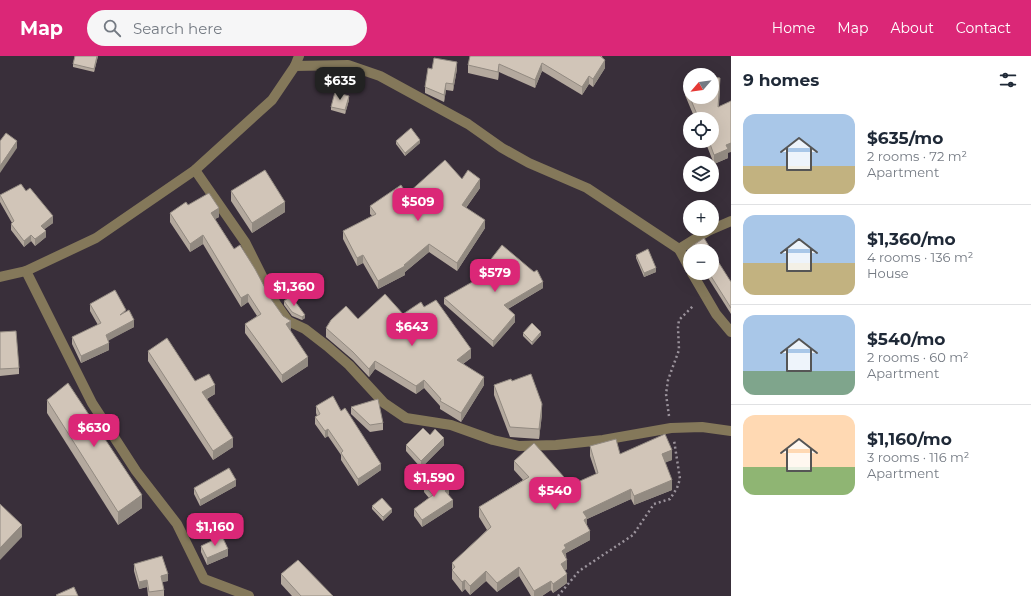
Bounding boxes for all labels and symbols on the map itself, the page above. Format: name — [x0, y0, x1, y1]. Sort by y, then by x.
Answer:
pin: $635 — [316, 67, 364, 101]
north arrow — [683, 68, 719, 104]
pin: $509 — [394, 188, 442, 222]
pin: $579 — [471, 259, 519, 293]
pin: $1,360 — [261, 273, 327, 307]
pin: $643 — [388, 313, 436, 347]
pin: $630 — [70, 414, 118, 448]
pin: $1,590 — [401, 464, 467, 498]
pin: $540 — [531, 477, 579, 511]
pin: $1,160 — [182, 513, 248, 547]

